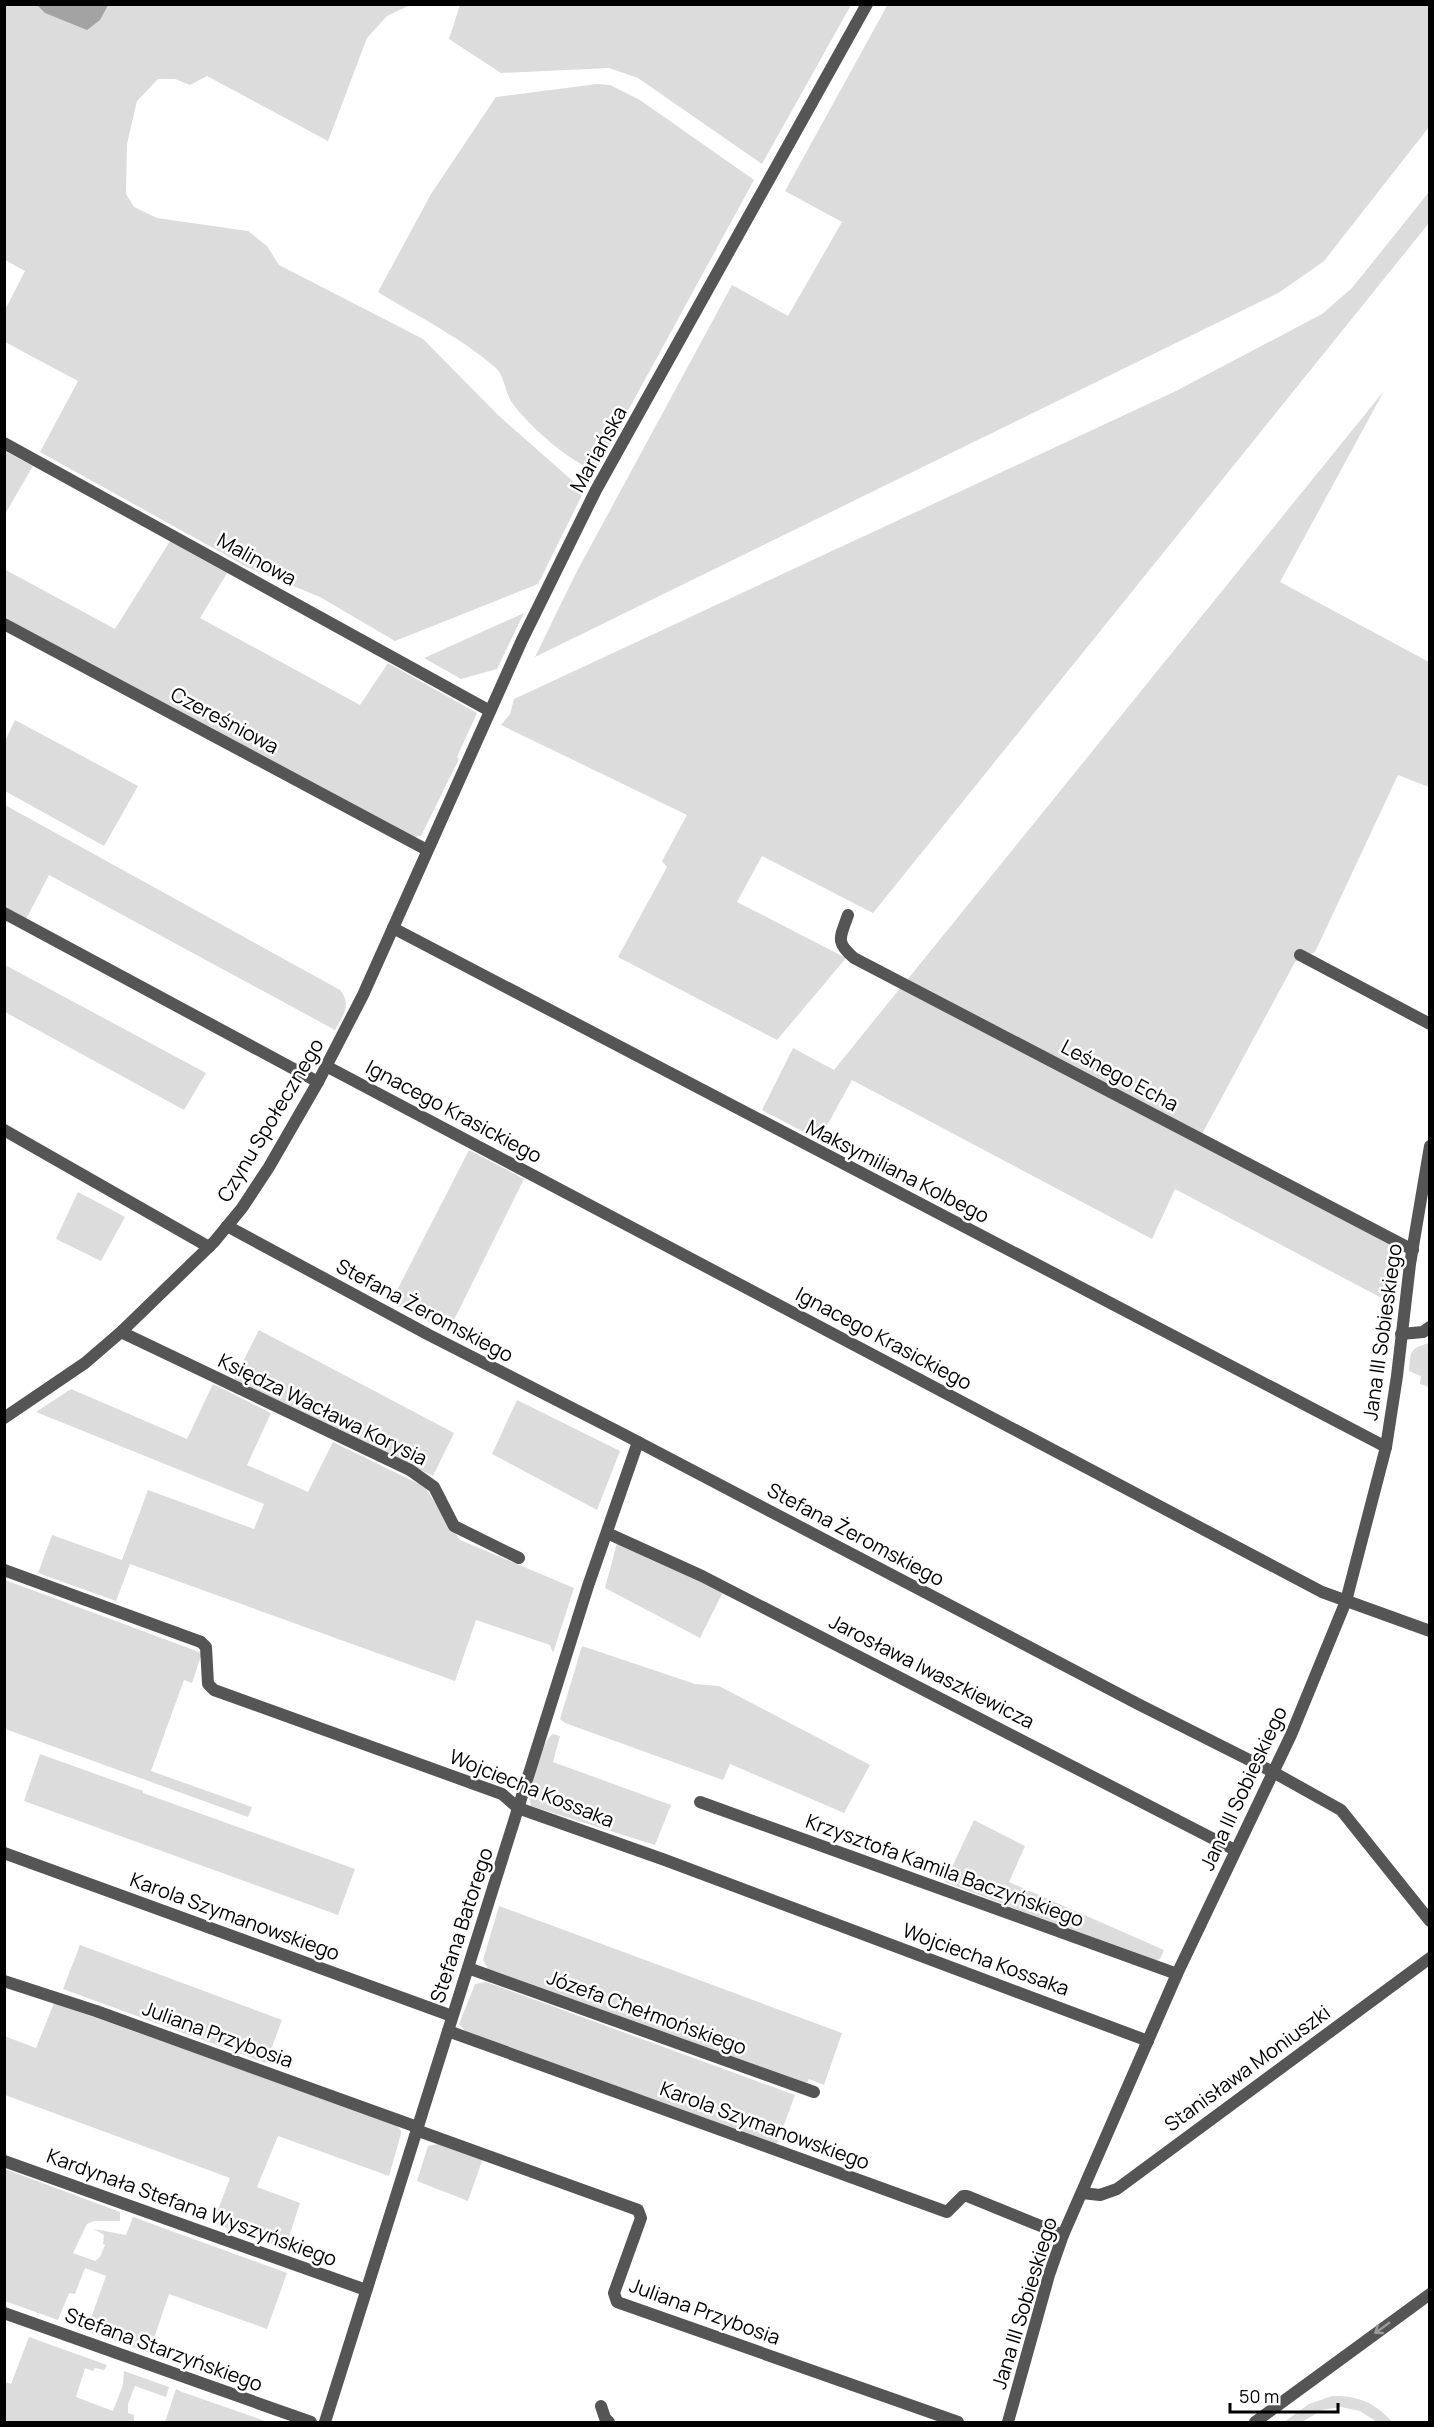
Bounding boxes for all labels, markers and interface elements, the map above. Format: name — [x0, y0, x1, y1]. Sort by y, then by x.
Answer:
street label: Mariańska — [563, 401, 633, 497]
street label: Malinowa — [213, 526, 301, 592]
street label: Czereśniowa — [166, 680, 284, 760]
street label: Czynu Społecznego — [210, 1033, 330, 1207]
street label: Leśnego Echa — [1057, 1033, 1183, 1117]
street label: Ignacego Krasickiego — [361, 1053, 547, 1169]
street label: Maksymiliana Kolbego — [802, 1113, 994, 1229]
street label: Jana III Sobieskiego — [1356, 1242, 1408, 1422]
street label: Stefana Żeromskiego — [332, 1252, 518, 1368]
street label: Ignacego Krasickiego — [791, 1280, 977, 1396]
street label: Księdza Wacława Korysia — [214, 1347, 432, 1471]
street label: Stefana Żeromskiego — [763, 1476, 949, 1592]
street label: Jarosława Iwaszkiewicza — [825, 1607, 1039, 1735]
street label: Jana III Sobieskiego — [1193, 1701, 1293, 1874]
street label: Wojciecha Kossaka — [446, 1743, 618, 1833]
street label: Krzysztofa Kamila Baczyńskiego — [802, 1807, 1088, 1933]
street label: Stefana Batorego — [423, 1844, 499, 2006]
street label: Karola Szymanowskiego — [126, 1865, 344, 1967]
street label: Wojciecha Kossaka — [899, 1916, 1073, 2002]
street label: Józefa Chełmońskiego — [543, 1963, 751, 2061]
street label: Juliana Przybosia — [139, 1994, 297, 2074]
street label: Stanisława Moniuszki — [1159, 1999, 1335, 2137]
street label: Karola Szymanowskiego — [656, 2074, 874, 2176]
street label: Kardynała Stefana Wyszyńskiego — [43, 2142, 341, 2272]
street label: Jana III Sobieskiego — [985, 2214, 1063, 2392]
street label: Juliana Przybosia — [626, 2271, 784, 2351]
street label: Stefana Starzyńskiego — [62, 2301, 267, 2397]
one-way arrow — [1375, 2322, 1391, 2334]
scale bar — [1230, 2376, 1338, 2414]
text: 50 m — [1239, 2384, 1279, 2408]

